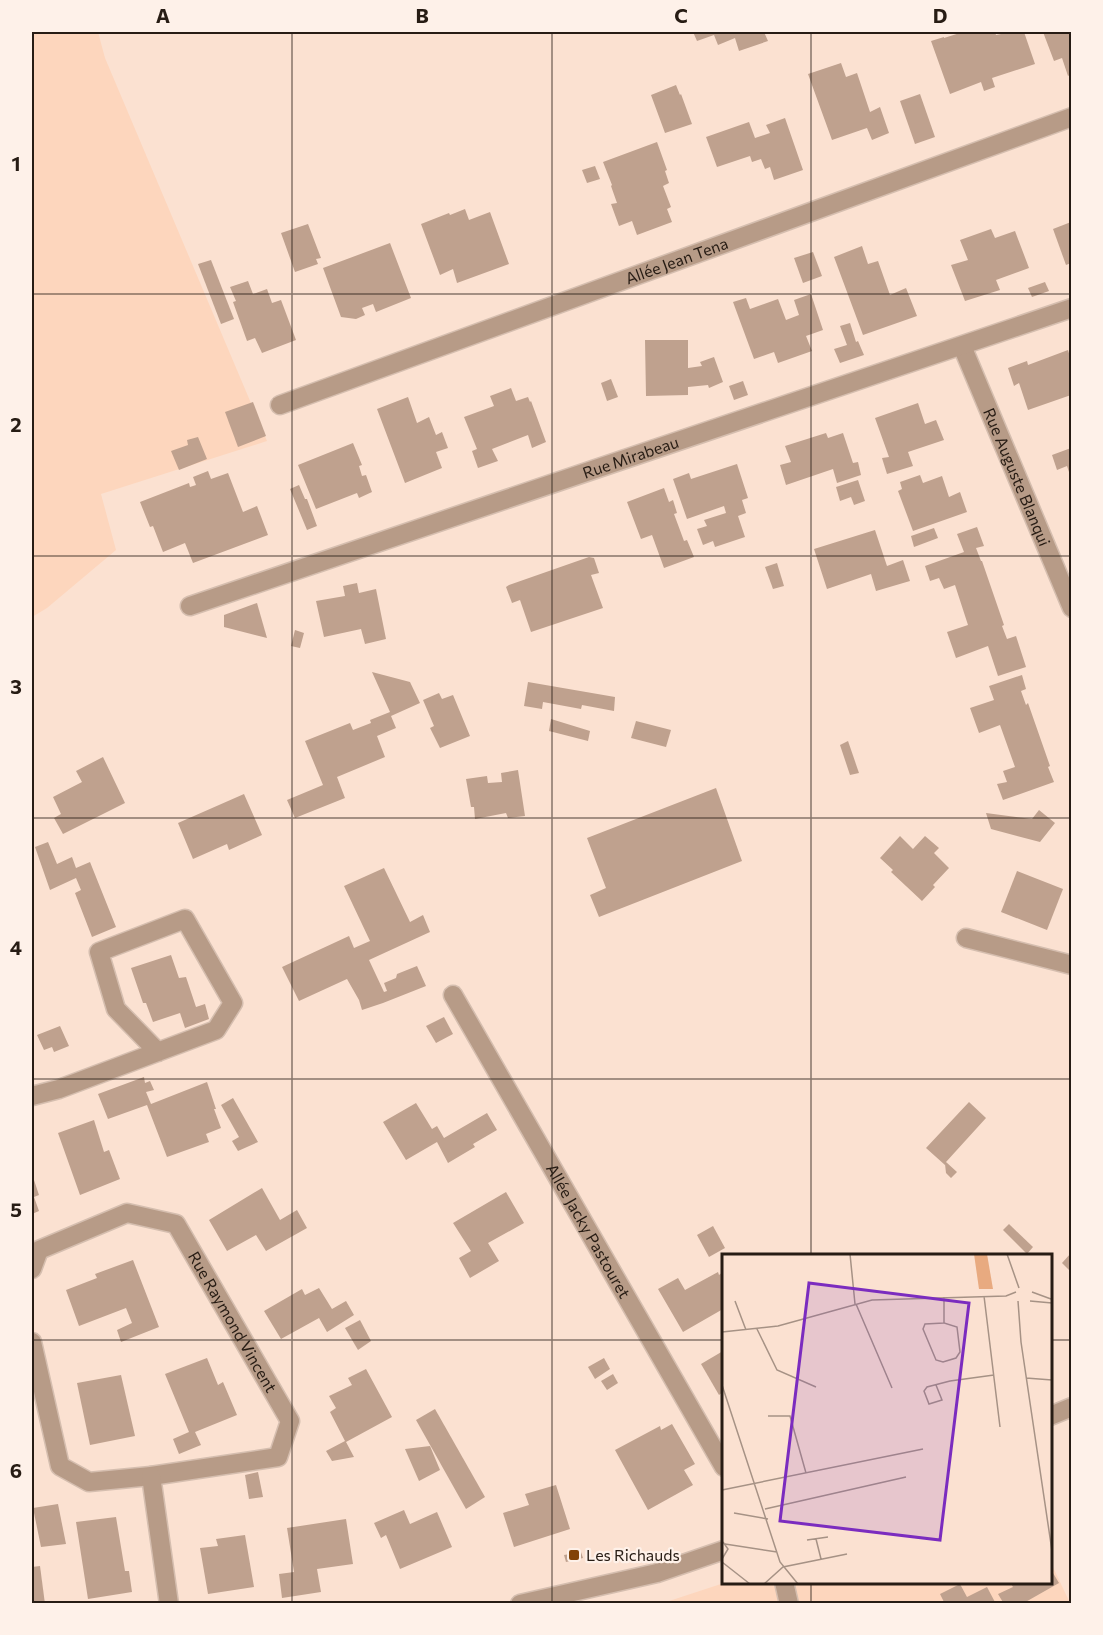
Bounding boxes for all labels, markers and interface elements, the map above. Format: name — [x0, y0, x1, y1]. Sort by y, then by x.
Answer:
text: A — [156, 3, 170, 27]
text: B — [415, 3, 429, 27]
text: C — [674, 3, 688, 27]
text: D — [933, 3, 947, 27]
text: 1 — [11, 151, 21, 175]
street label: Allée Jean Tena — [622, 233, 730, 288]
street label: Rue Auguste Blanqui — [980, 405, 1055, 549]
text: 2 — [10, 412, 22, 436]
street label: Rue Mirabeau — [580, 432, 681, 482]
text: 3 — [10, 674, 22, 698]
text: 4 — [10, 935, 22, 959]
street label: Allée Jacky Pastouret — [543, 1160, 635, 1302]
text: 5 — [10, 1197, 22, 1221]
street label: Rue Raymond Vincent — [185, 1248, 281, 1396]
inset map — [722, 1254, 1052, 1584]
text: 6 — [10, 1458, 22, 1482]
place label: Les Richauds — [586, 1545, 680, 1564]
marker: Les Richauds — [567, 1548, 581, 1562]

